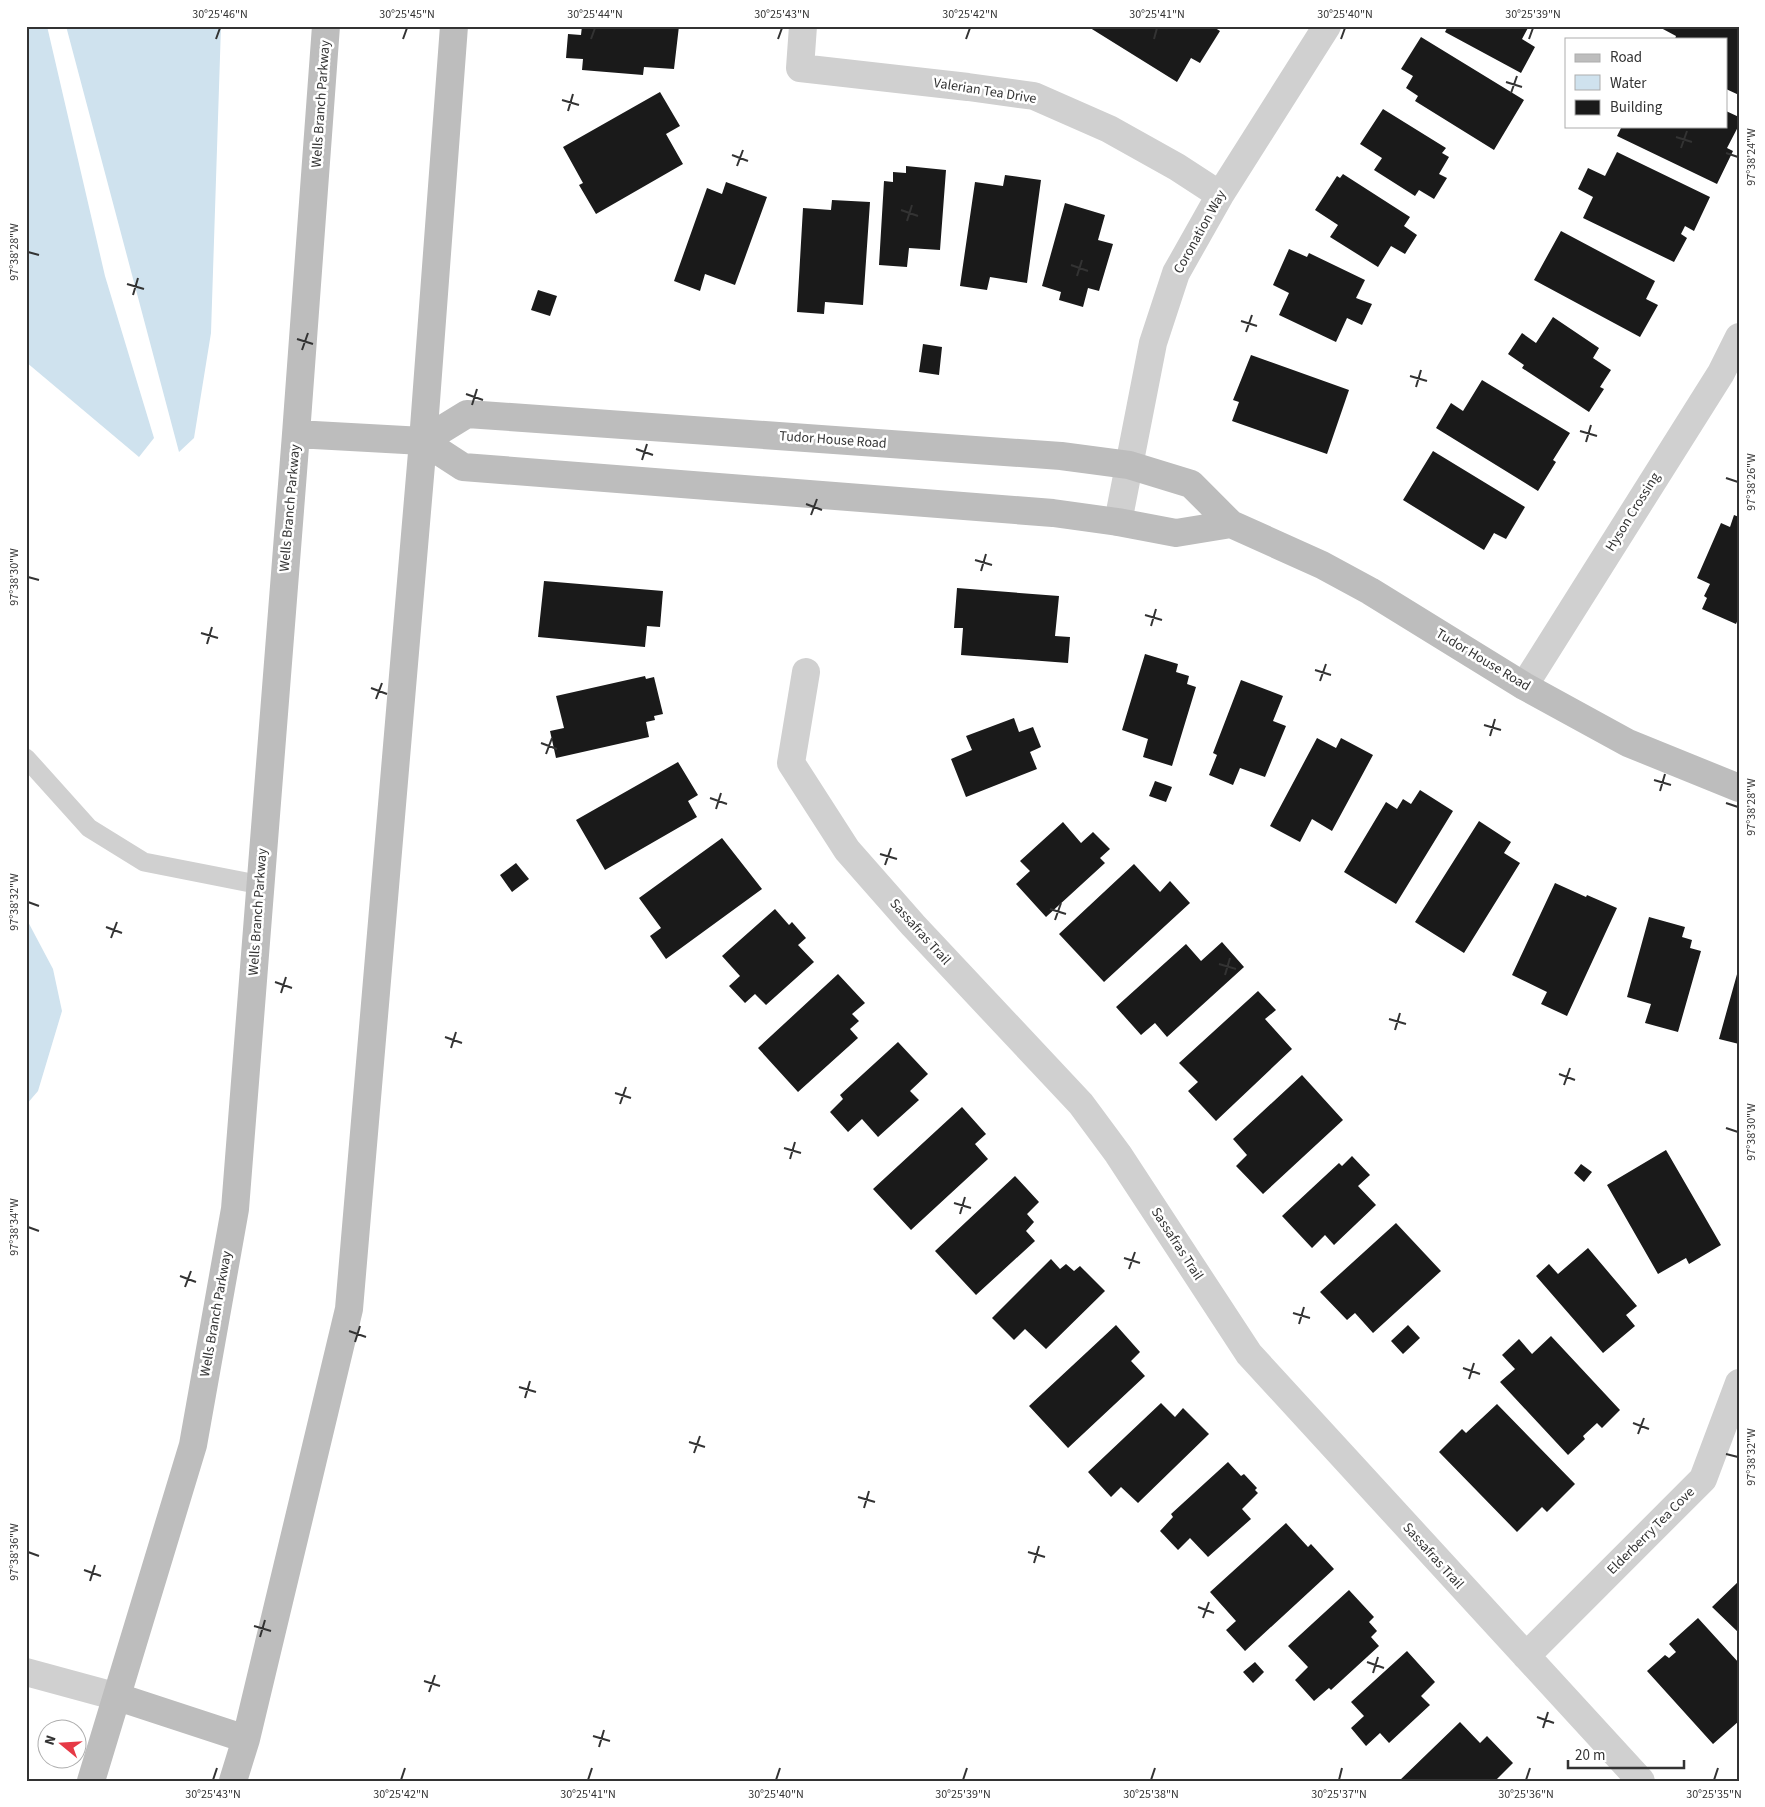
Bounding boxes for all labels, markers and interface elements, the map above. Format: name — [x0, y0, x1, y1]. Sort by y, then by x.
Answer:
text: 30°25'46"N — [192, 6, 248, 23]
text: 30°25'45"N — [379, 6, 435, 23]
text: 30°25'44"N — [567, 6, 623, 23]
text: 30°25'43"N — [754, 6, 810, 23]
text: 30°25'42"N — [942, 6, 998, 23]
text: 30°25'41"N — [1129, 6, 1185, 23]
text: 30°25'40"N — [1317, 6, 1373, 23]
text: 30°25'39"N — [1505, 6, 1561, 23]
legend — [1565, 38, 1728, 128]
street label: Wells Branch Parkway — [307, 39, 335, 168]
text: Road — [1610, 47, 1642, 68]
street label: Valerian Tea Drive — [932, 73, 1038, 109]
text: Water — [1610, 73, 1647, 94]
text: Building — [1610, 97, 1663, 118]
text: 97°38'24"W — [1743, 128, 1760, 186]
street label: Coronation Way — [1169, 186, 1232, 278]
text: 97°38'28"W — [6, 223, 23, 281]
street label: Tudor House Road — [779, 426, 887, 454]
street label: Wells Branch Parkway — [274, 443, 306, 572]
text: 97°38'26"W — [1743, 453, 1760, 511]
street label: Hyson Crossing — [1601, 469, 1665, 555]
text: 97°38'30"W — [6, 548, 23, 606]
street label: Tudor House Road — [1432, 624, 1534, 696]
text: 97°38'28"W — [1743, 778, 1760, 836]
street label: Wells Branch Parkway — [244, 847, 272, 976]
text: 97°38'32"W — [6, 873, 23, 931]
street label: Sassafras Trail — [885, 894, 956, 970]
text: 97°38'30"W — [1743, 1103, 1760, 1161]
text: 97°38'34"W — [6, 1198, 23, 1256]
street label: Sassafras Trail — [1146, 1204, 1208, 1285]
street label: Wells Branch Parkway — [195, 1249, 237, 1379]
text: 97°38'32"W — [1743, 1428, 1760, 1486]
street label: Elderberry Tea Cove — [1603, 1483, 1699, 1579]
street label: Sassafras Trail — [1398, 1518, 1469, 1594]
text: 97°38'36"W — [6, 1523, 23, 1581]
north arrow — [38, 1720, 88, 1770]
text: N — [40, 1733, 62, 1748]
scale bar — [1568, 1737, 1684, 1769]
text: 20 m — [1575, 1745, 1605, 1766]
text: 30°25'43"N — [185, 1786, 241, 1803]
text: 30°25'42"N — [373, 1786, 429, 1803]
text: 30°25'41"N — [560, 1786, 616, 1803]
text: 30°25'40"N — [748, 1786, 804, 1803]
text: 30°25'39"N — [935, 1786, 991, 1803]
text: 30°25'38"N — [1123, 1786, 1179, 1803]
text: 30°25'37"N — [1311, 1786, 1367, 1803]
text: 30°25'36"N — [1498, 1786, 1554, 1803]
text: 30°25'35"N — [1686, 1786, 1742, 1803]

